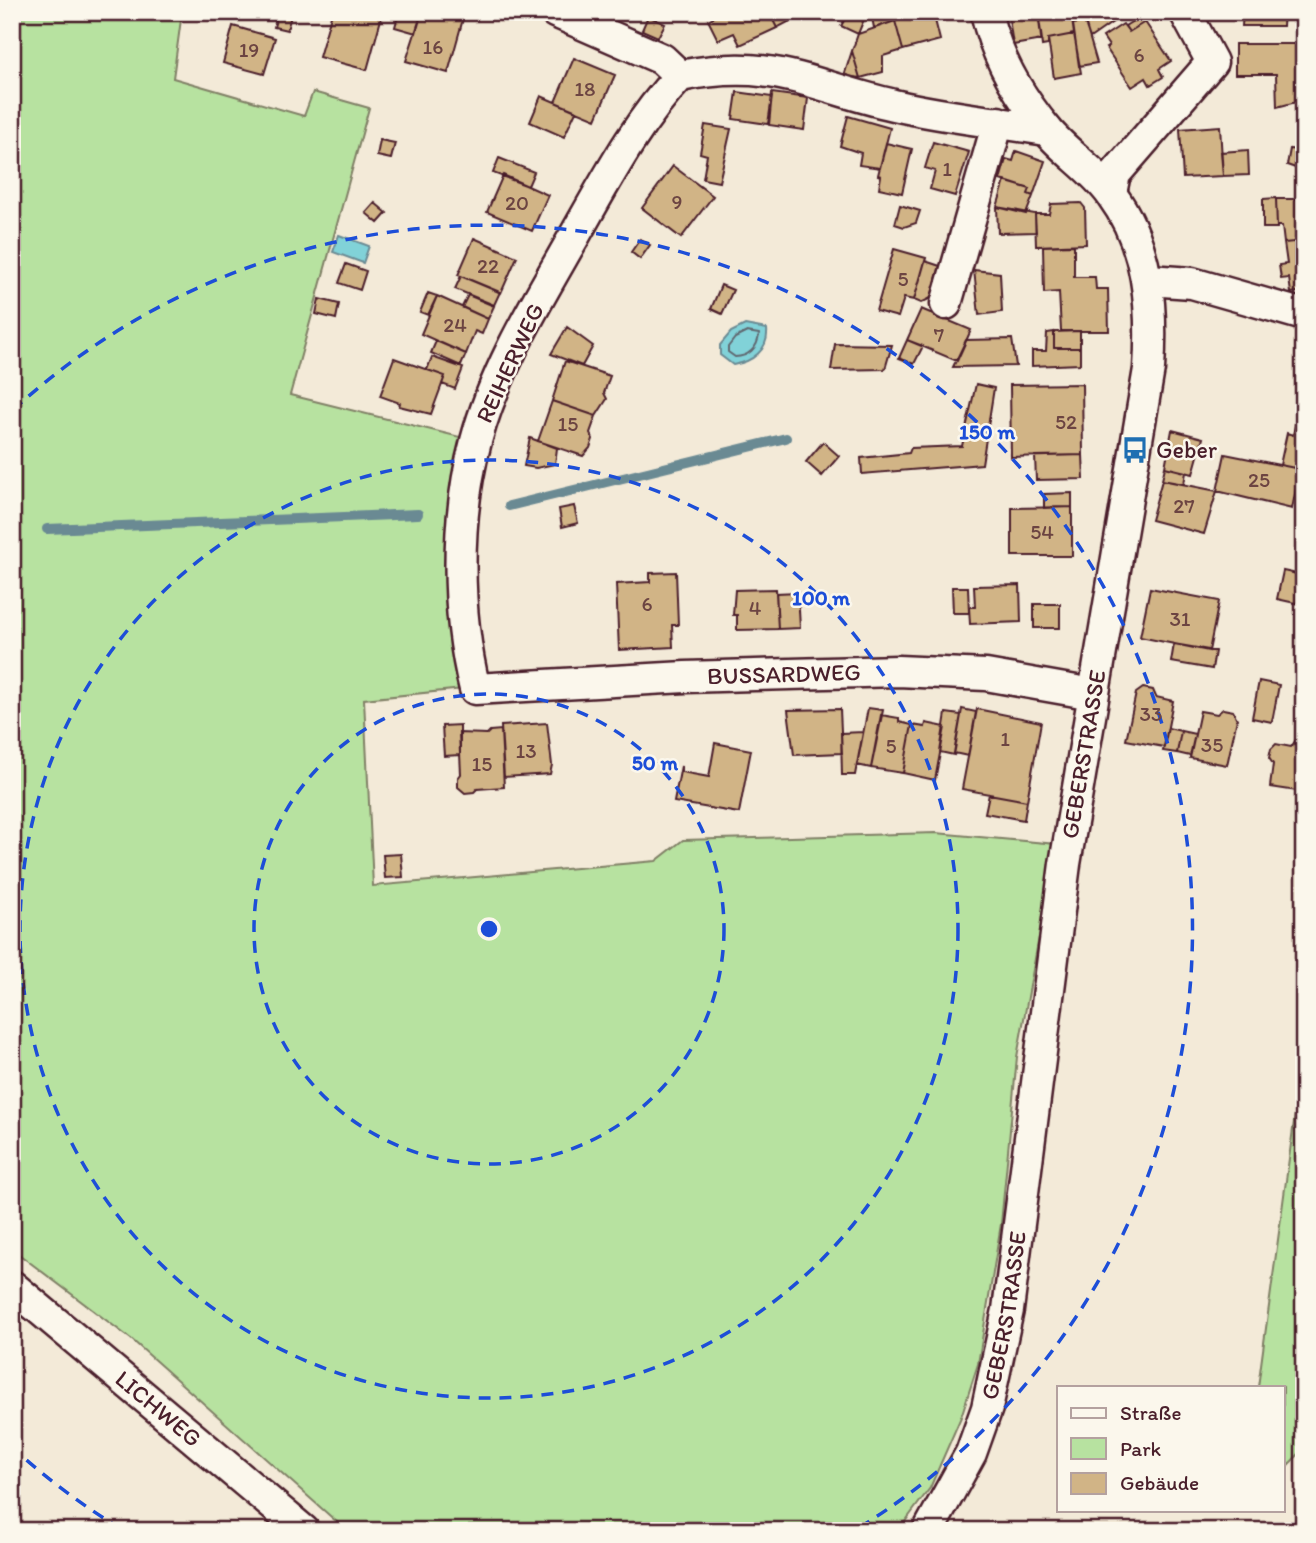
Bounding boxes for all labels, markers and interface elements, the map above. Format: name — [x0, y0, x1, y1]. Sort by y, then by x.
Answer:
house number: 16 — [423, 34, 443, 59]
house number: 19 — [239, 37, 259, 62]
house number: 6 — [1133, 42, 1145, 67]
house number: 18 — [574, 76, 596, 101]
house number: 1 — [942, 156, 952, 181]
house number: 9 — [672, 189, 682, 214]
house number: 20 — [505, 190, 529, 215]
house number: 22 — [477, 253, 499, 278]
house number: 5 — [897, 266, 909, 291]
street label: REIHERWEG — [469, 298, 550, 427]
house number: 24 — [443, 312, 467, 337]
house number: 7 — [934, 322, 944, 347]
house number: 52 — [1055, 409, 1077, 434]
house number: 15 — [558, 411, 578, 436]
text: 150 m — [959, 419, 1015, 444]
bus stop icon: Geber — [1120, 435, 1150, 465]
place label: Geber — [1156, 435, 1217, 464]
house number: 25 — [1248, 467, 1270, 492]
house number: 27 — [1173, 493, 1195, 518]
house number: 54 — [1030, 519, 1054, 544]
text: 100 m — [792, 585, 850, 610]
house number: 6 — [641, 591, 653, 616]
house number: 4 — [749, 595, 762, 620]
house number: 31 — [1169, 606, 1191, 631]
street label: BUSSARDWEG — [707, 657, 861, 690]
street label: GEBERSTRASSE — [1055, 668, 1112, 841]
house number: 33 — [1140, 701, 1162, 726]
house number: 1 — [1000, 726, 1010, 751]
house number: 35 — [1201, 732, 1223, 757]
house number: 5 — [885, 733, 897, 758]
house number: 13 — [515, 738, 537, 763]
text: 50 m — [632, 750, 679, 775]
house number: 15 — [472, 751, 492, 776]
centre of rings — [477, 917, 501, 941]
street label: GEBERSTRASSE — [974, 1229, 1032, 1402]
street label: LICHWEG — [110, 1364, 208, 1453]
legend — [1057, 1386, 1284, 1512]
text: Straße — [1120, 1400, 1181, 1425]
text: Park — [1120, 1436, 1162, 1461]
text: Gebäude — [1120, 1470, 1199, 1495]

